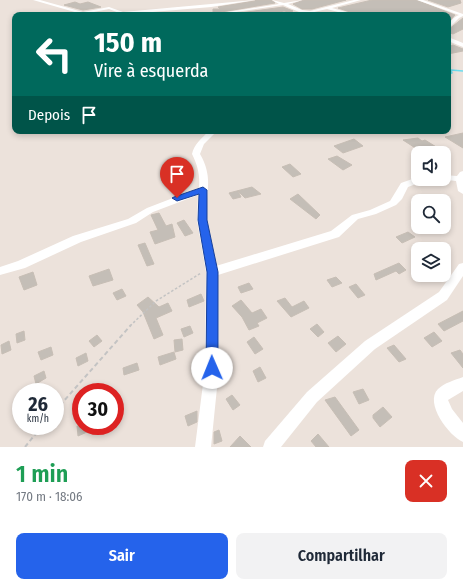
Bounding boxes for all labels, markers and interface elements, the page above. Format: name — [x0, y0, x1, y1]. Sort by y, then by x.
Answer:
text: 150 m — [94, 26, 162, 59]
icon: left — [28, 28, 80, 80]
text: Vire à esquerda — [94, 60, 208, 82]
icon: arrive — [78, 104, 100, 126]
text: Depois — [28, 106, 70, 124]
map controls — [411, 146, 451, 282]
button: sound — [411, 146, 451, 186]
pin — [160, 157, 194, 198]
icon: arrive — [166, 163, 188, 185]
button: search — [411, 194, 451, 234]
button: layers — [411, 242, 451, 282]
position arrow — [191, 347, 233, 389]
speed limit sign: 30 — [72, 383, 124, 435]
text: 26 — [28, 392, 48, 416]
text: km/h — [27, 413, 49, 425]
text: 1 min — [16, 460, 68, 488]
button: close — [405, 460, 447, 502]
text: 170 m · 18:06 — [16, 489, 82, 504]
button: Sair — [16, 533, 228, 579]
button: Compartilhar — [236, 533, 447, 579]

